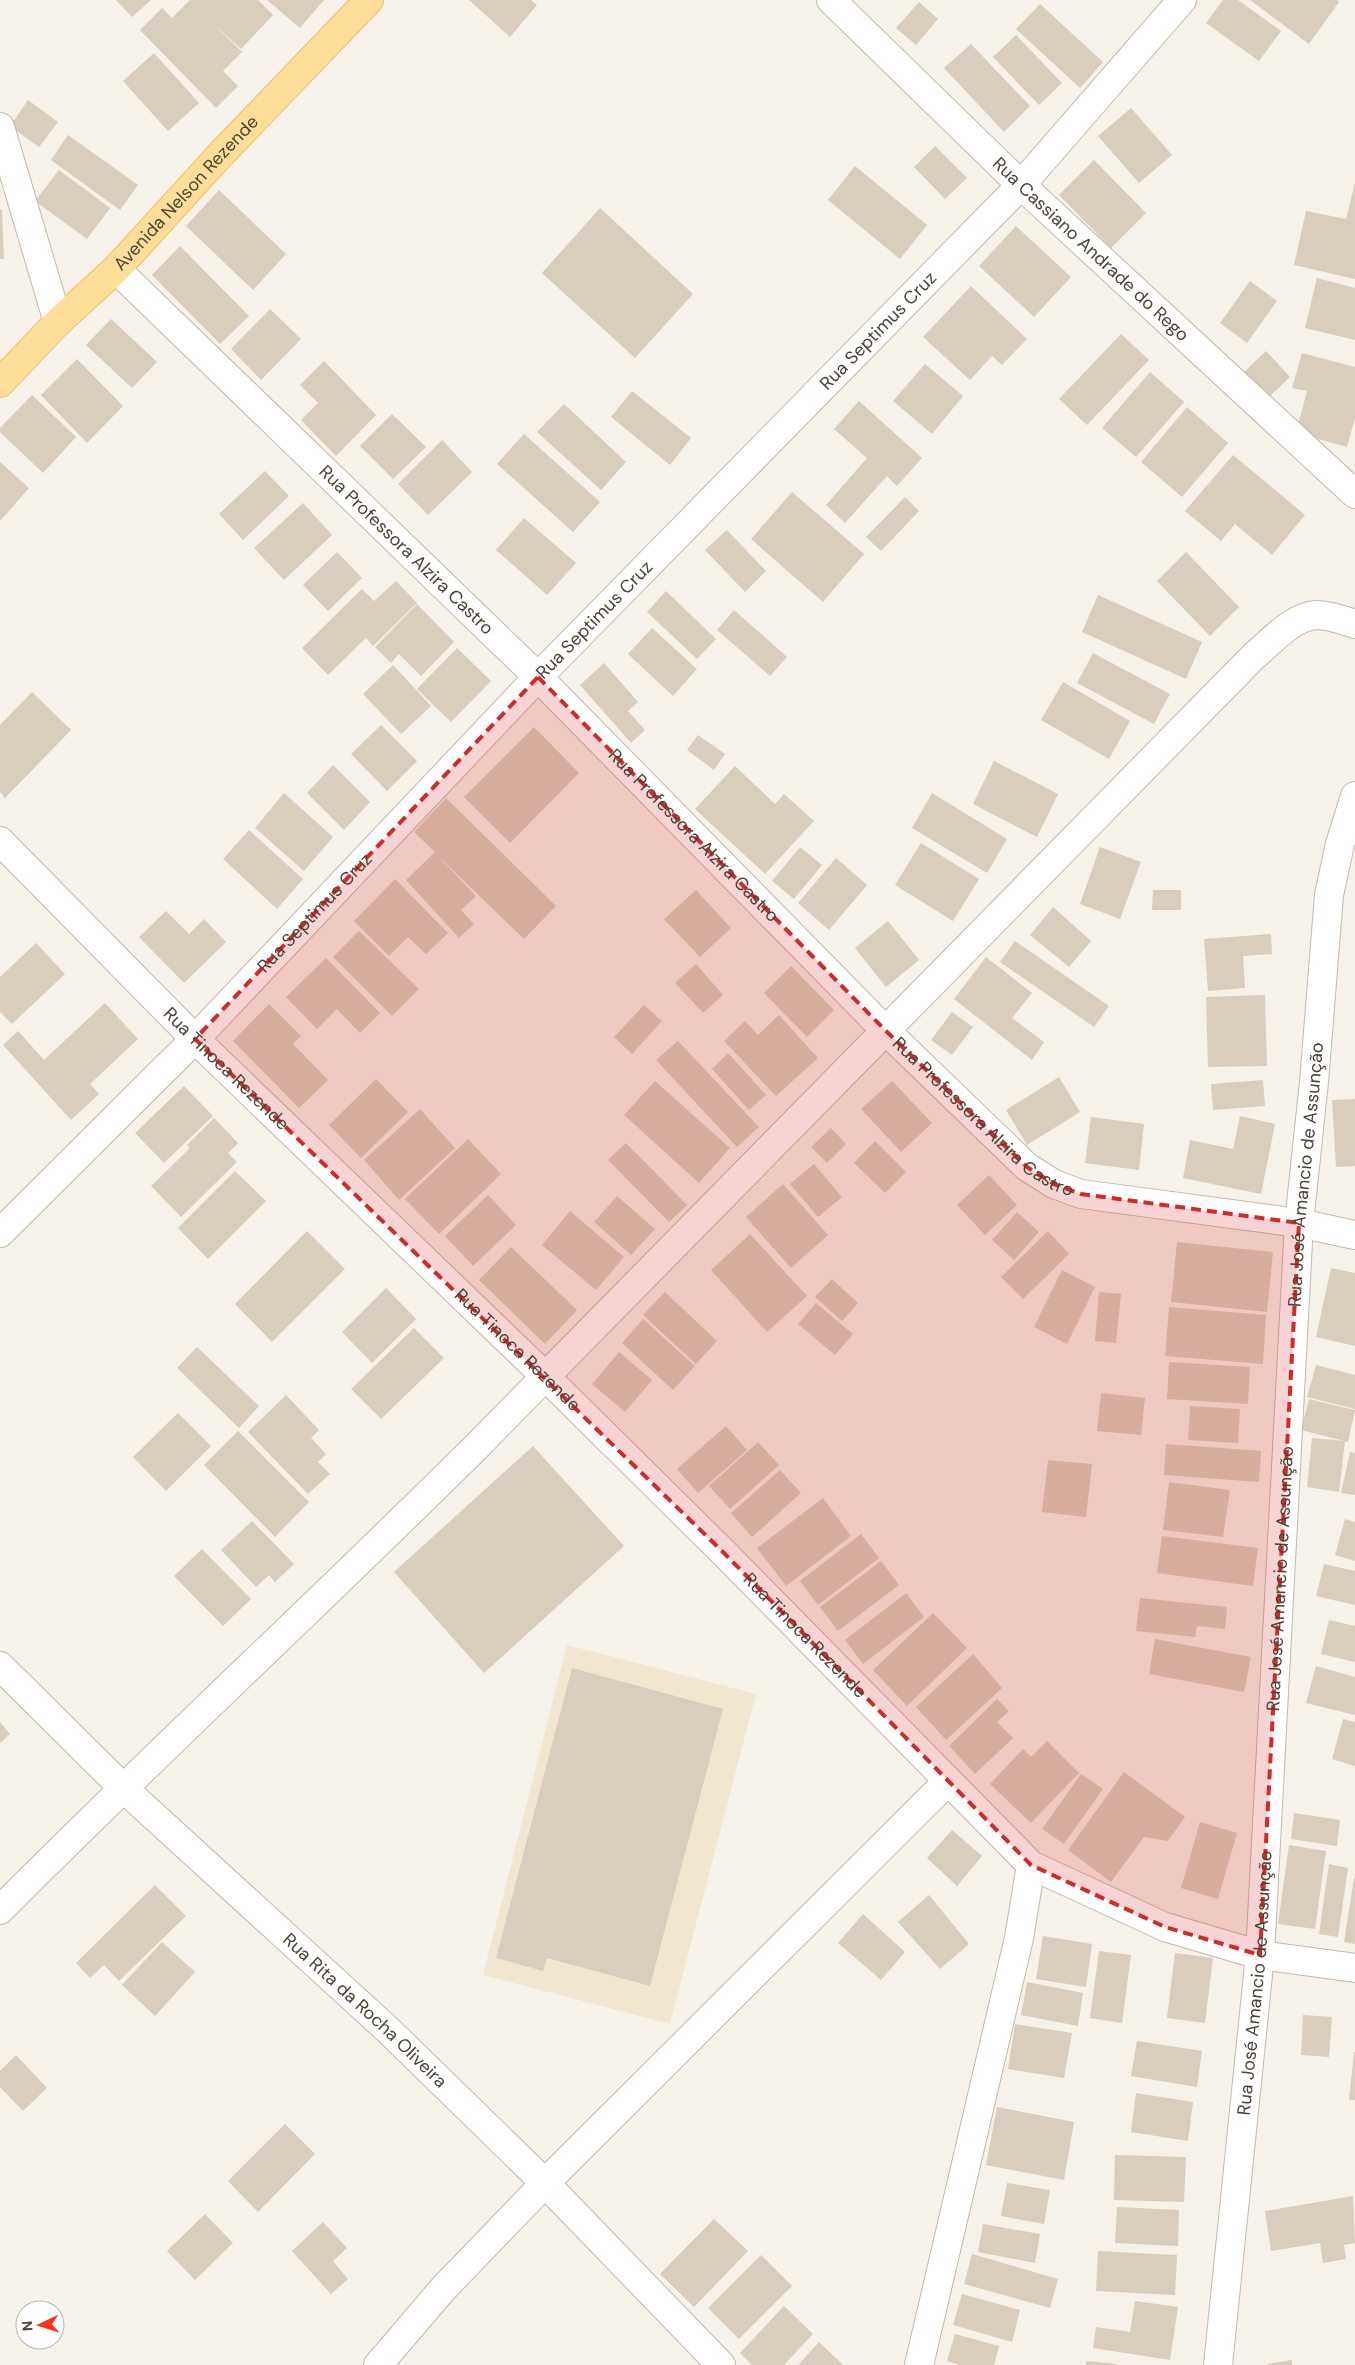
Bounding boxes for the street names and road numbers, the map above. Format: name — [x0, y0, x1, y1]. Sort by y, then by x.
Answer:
street label: Avenida Nelson Rezende — [108, 110, 264, 276]
street label: Rua Cassiano Andrade do Rego — [987, 152, 1194, 347]
street label: Rua Septimus Cruz — [814, 266, 941, 395]
street label: Rua Professora Alzira Castro — [314, 460, 499, 640]
street label: Rua Septimus Cruz — [531, 555, 658, 684]
street label: Rua Professora Alzira Castro — [603, 743, 784, 927]
street label: Rua Septimus Cruz — [252, 848, 377, 978]
street label: Rua Tinoca Rezende — [158, 1002, 294, 1135]
street label: Rua Professora Alzira Castro — [887, 1032, 1077, 1202]
street label: Rua José Amancio de Assunção — [1283, 1041, 1329, 1307]
street label: Rua Tinoca Rezende — [449, 1283, 586, 1417]
street label: Rua José Amancio de Assunção — [1261, 1445, 1299, 1712]
street label: Rua Tinoca Rezende — [738, 1567, 872, 1703]
street label: Rua José Amancio de Assunção — [1232, 1850, 1278, 2116]
street label: Rua Rita da Rocha Oliveira — [278, 1928, 452, 2093]

